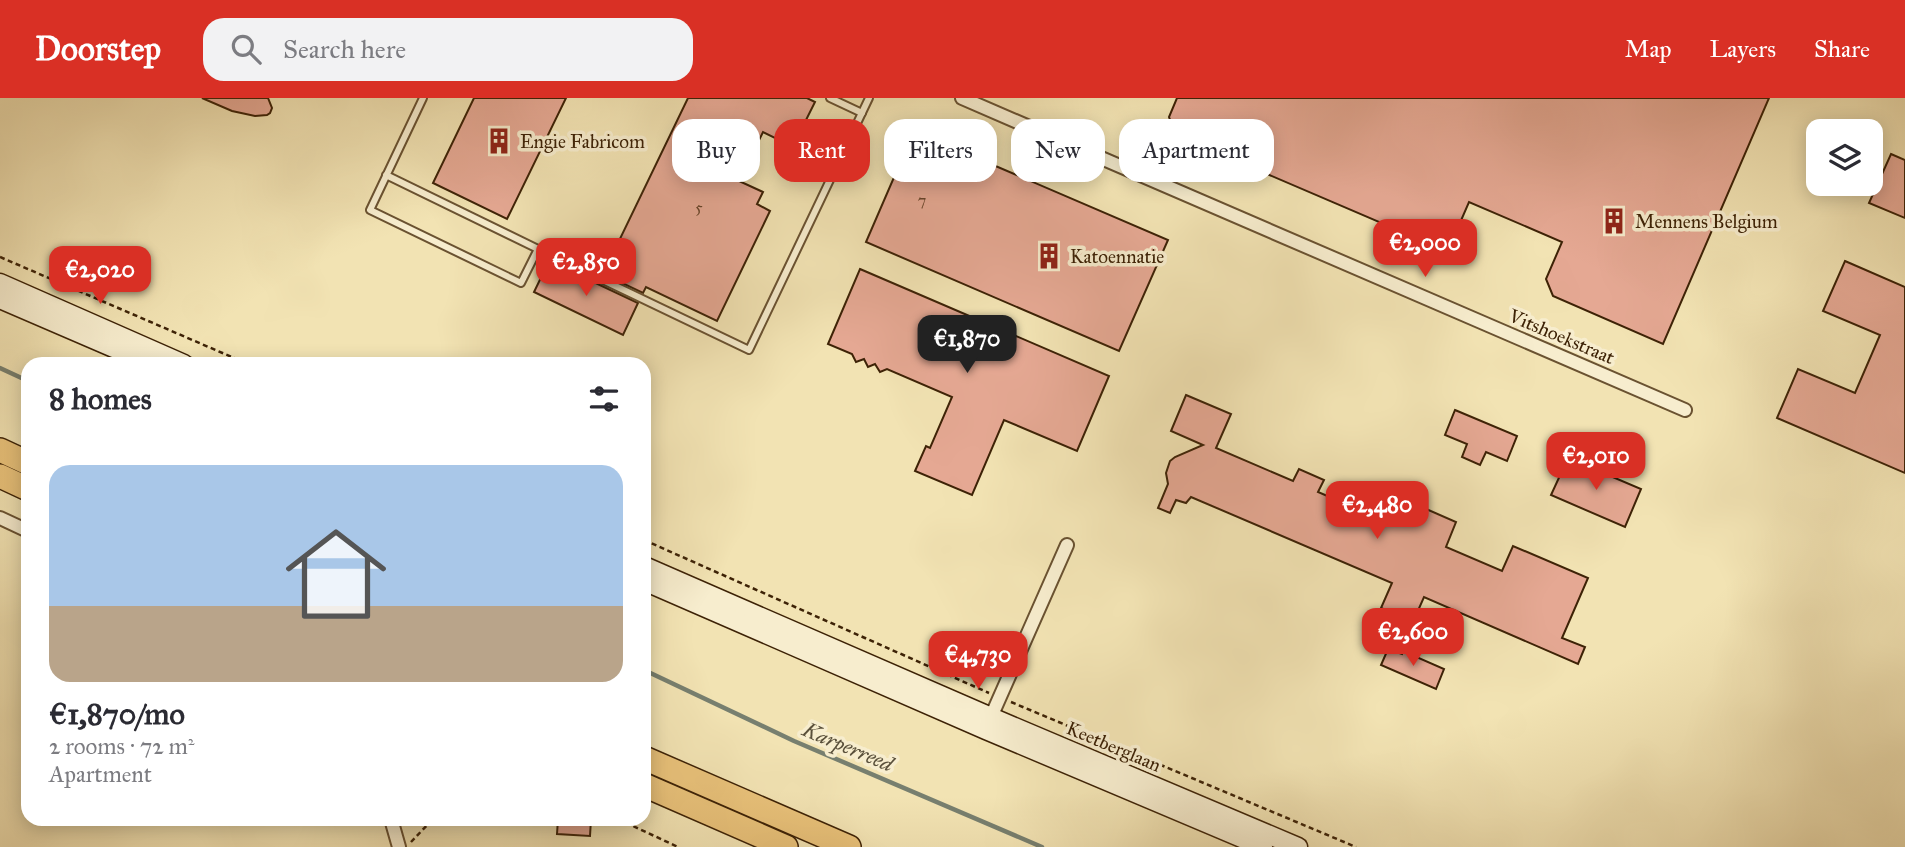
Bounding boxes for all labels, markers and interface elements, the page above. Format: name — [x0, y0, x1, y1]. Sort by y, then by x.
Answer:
search box — [203, 18, 693, 81]
text: Doorstep — [35, 29, 161, 69]
icon: search — [227, 30, 265, 68]
text: Search here — [283, 33, 406, 65]
text: Map — [1625, 34, 1672, 64]
text: Layers — [1710, 34, 1776, 64]
text: Share — [1814, 34, 1870, 64]
chip: Buy — [672, 119, 760, 182]
chip: Rent — [774, 119, 870, 182]
chip: Filters — [884, 119, 997, 182]
chip: New — [1011, 119, 1105, 182]
chip: Apartment — [1119, 119, 1274, 182]
map controls — [1806, 119, 1883, 196]
button: layers — [1806, 119, 1883, 196]
building icon: Engie Fabricom — [484, 126, 514, 156]
place label: Engie Fabricom — [520, 130, 645, 154]
house number: 7 — [918, 191, 926, 210]
house number: 5 — [695, 198, 703, 217]
building icon: Mennens Belgium — [1599, 206, 1629, 236]
place label: Mennens Belgium — [1635, 210, 1778, 234]
pin: €2,000 — [1368, 220, 1482, 279]
text: €2,000 — [1389, 228, 1461, 256]
pin: €2,850 — [529, 238, 643, 298]
building icon: Katoennatie — [1034, 241, 1064, 271]
place label: Katoennatie — [1070, 245, 1164, 268]
pin: €2,020 — [43, 246, 157, 306]
text: €2,850 — [552, 247, 620, 275]
text: €2,020 — [65, 255, 135, 283]
street label: Vitshoekstraat — [1505, 304, 1618, 369]
pin: €1,870 — [910, 316, 1024, 375]
text: €1,870 — [934, 324, 1000, 352]
icon: filters — [585, 380, 623, 418]
text: 8 homes — [49, 381, 152, 417]
pin: €2,010 — [1539, 432, 1653, 492]
text: €2,010 — [1562, 441, 1630, 469]
pin: €2,480 — [1320, 482, 1434, 541]
text: €2,480 — [1342, 490, 1412, 518]
icon: home — [273, 511, 399, 637]
pin: €2,600 — [1356, 608, 1470, 668]
text: €2,600 — [1378, 617, 1448, 645]
pin: €4,730 — [921, 632, 1035, 691]
text: €4,730 — [945, 640, 1011, 668]
text: €1,870/mo — [49, 696, 185, 732]
water label: Karperreed — [798, 716, 899, 778]
street label: Keetberglaan — [1063, 716, 1165, 778]
text: 2 rooms · 72 m² — [49, 732, 194, 760]
text: Apartment — [49, 760, 152, 788]

